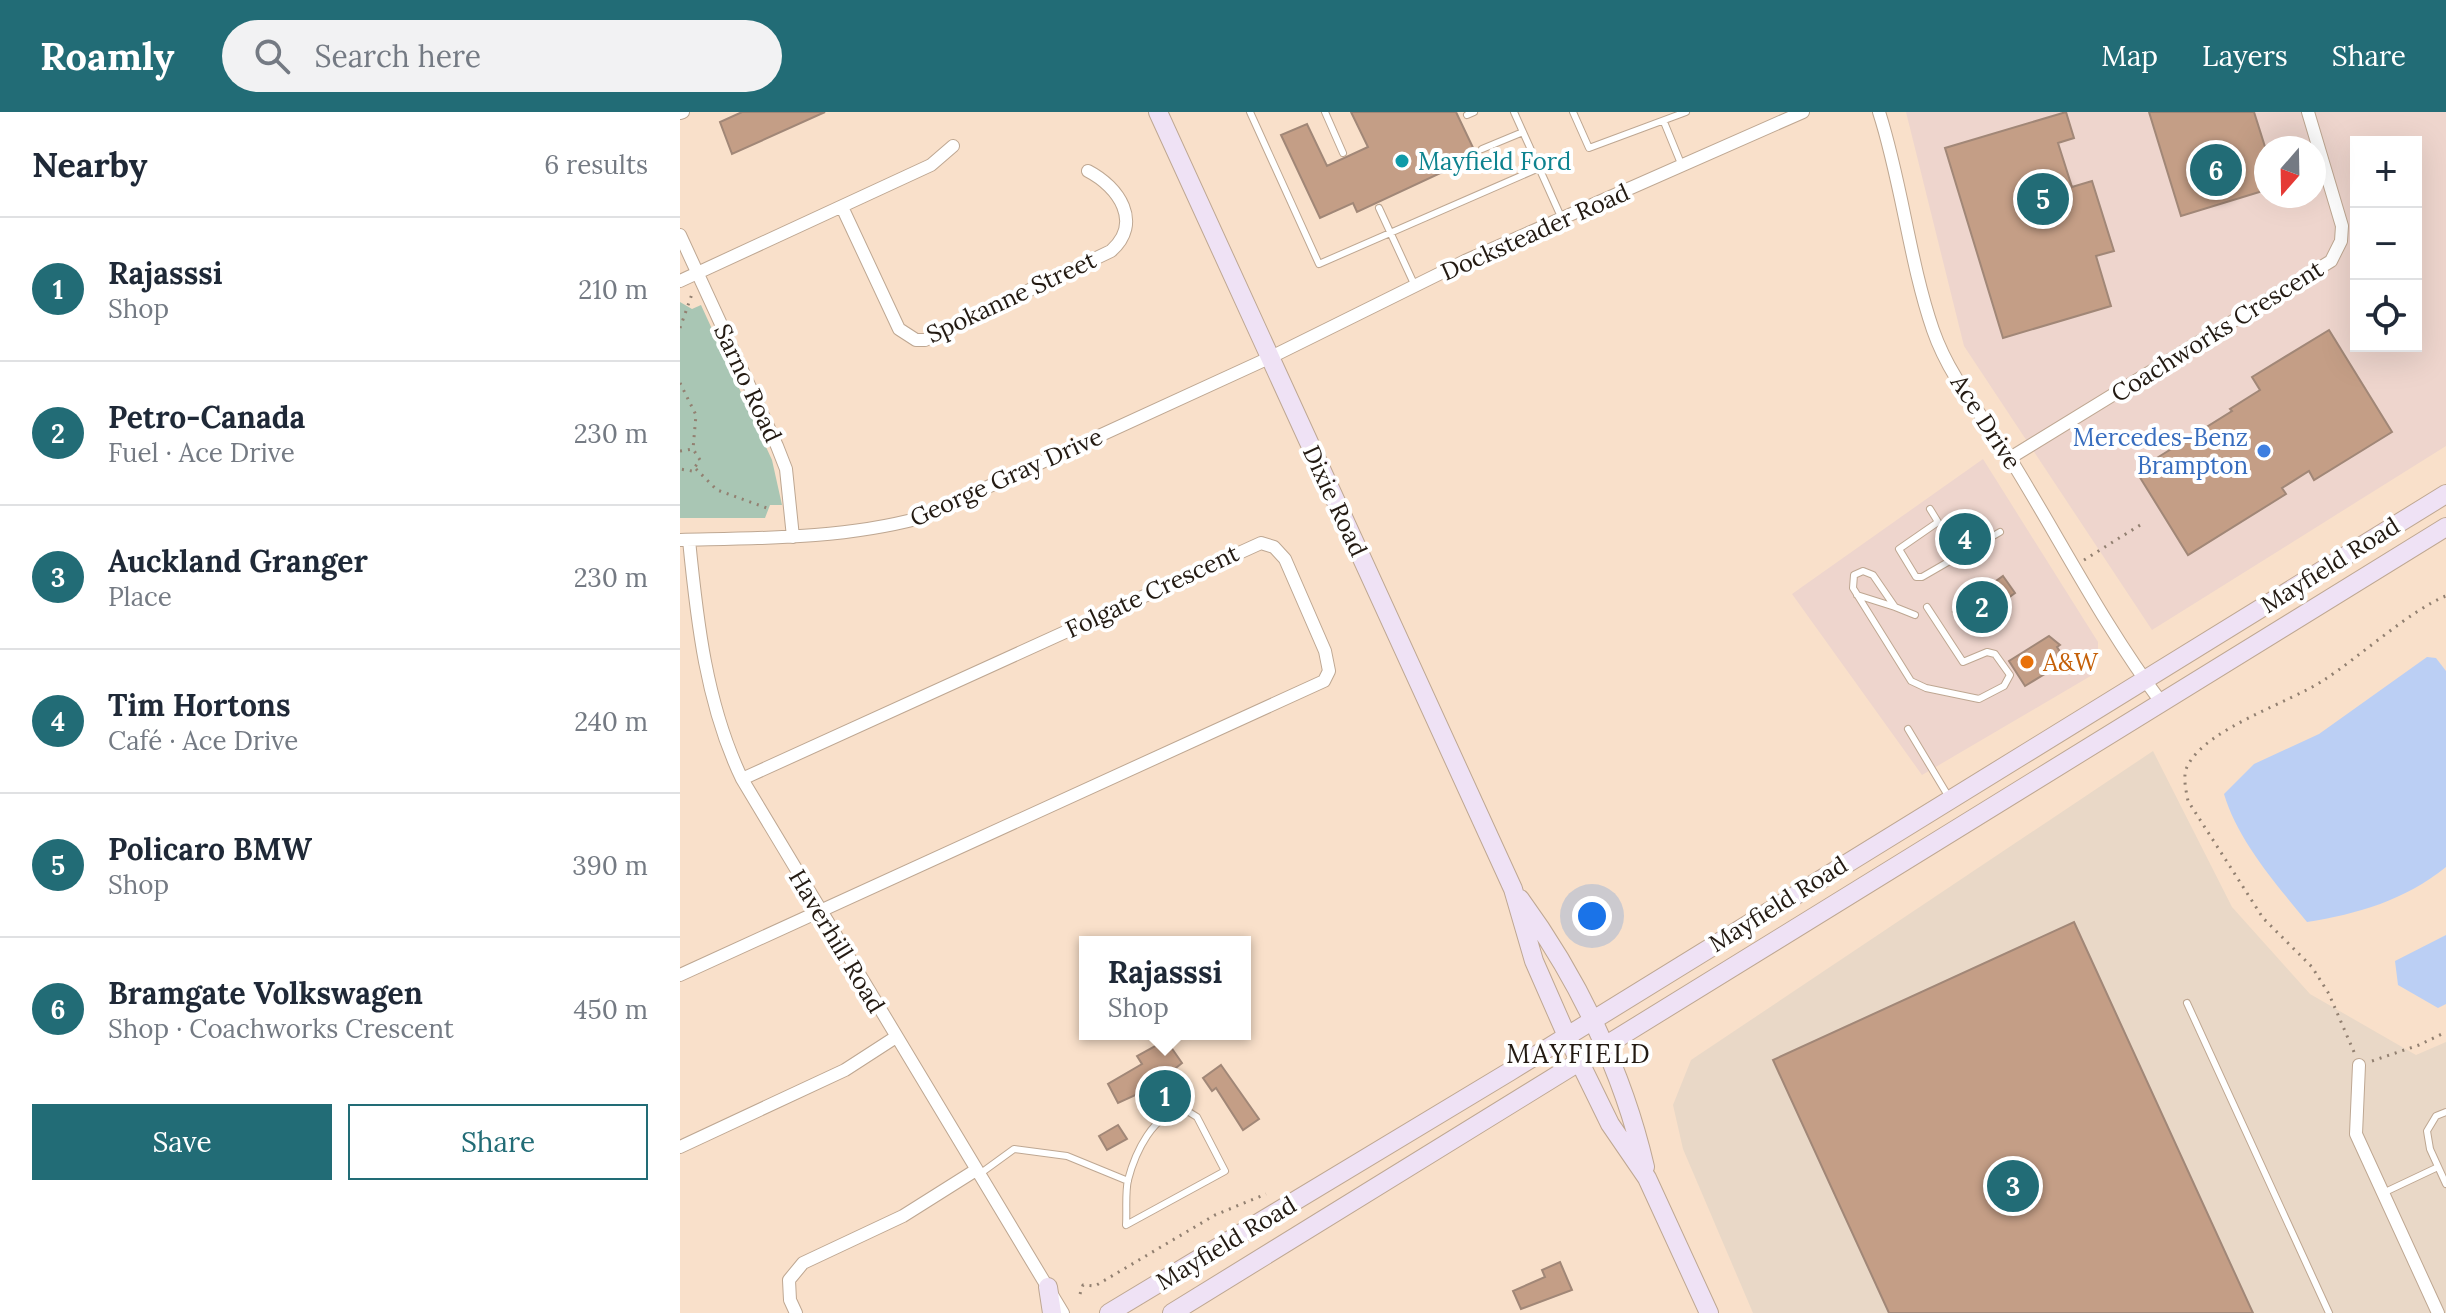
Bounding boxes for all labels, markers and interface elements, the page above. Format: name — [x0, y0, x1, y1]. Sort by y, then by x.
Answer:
search box — [222, 20, 782, 92]
text: Roamly — [40, 32, 174, 80]
icon: search — [250, 34, 294, 78]
text: Search here — [314, 37, 481, 75]
text: Map — [2101, 38, 2158, 74]
text: Layers — [2202, 38, 2288, 74]
text: Share — [2332, 38, 2406, 74]
north arrow — [2254, 136, 2326, 208]
map controls — [2350, 136, 2422, 352]
button: + — [2350, 136, 2422, 208]
pin: 6 — [2190, 140, 2242, 200]
text: Nearby — [32, 143, 148, 186]
place label: Mayfield Ford — [1418, 146, 1571, 177]
text: 6 results — [544, 148, 648, 181]
marker: Mayfield Ford — [1393, 152, 1411, 170]
pin: 5 — [2017, 169, 2069, 229]
street label: Docksteader Road — [1436, 177, 1634, 287]
button: − — [2350, 208, 2422, 280]
street label: Spokanne Street — [921, 244, 1101, 350]
street label: Coachworks Crescent — [2105, 253, 2329, 409]
text: Rajasssi — [108, 254, 223, 292]
text: 1 — [53, 273, 63, 306]
text: 210 m — [578, 273, 648, 306]
button: locate — [2350, 280, 2422, 352]
text: Shop — [108, 292, 169, 325]
street label: Sarno Road — [707, 319, 789, 447]
street label: Ace Drive — [1943, 368, 2028, 475]
text: Petro-Canada — [108, 398, 305, 436]
text: 2 — [51, 417, 65, 450]
text: 230 m — [574, 417, 648, 450]
street label: George Gray Drive — [905, 421, 1107, 533]
place label: Mercedes-Benz Brampton — [2073, 422, 2248, 481]
text: Fuel · Ace Drive — [108, 436, 295, 469]
street label: Dixie Road — [1296, 440, 1374, 562]
marker: Mercedes-Benz Brampton — [2255, 442, 2273, 460]
pin: 4 — [1939, 509, 1991, 569]
street label: Mayfield Road — [2255, 510, 2405, 620]
street label: Folgate Crescent — [1060, 537, 1244, 645]
text: Auckland Granger — [108, 542, 368, 580]
text: 3 — [51, 561, 65, 594]
text: 230 m — [574, 561, 648, 594]
pin: 2 — [1956, 577, 2008, 637]
text: Place — [108, 580, 172, 613]
place label: A&W — [2042, 647, 2099, 678]
marker: A&W — [2018, 653, 2036, 671]
text: Tim Hortons — [108, 686, 291, 724]
text: 4 — [51, 705, 65, 738]
text: 240 m — [574, 705, 648, 738]
text: Café · Ace Drive — [108, 724, 298, 757]
text: Policaro BMW — [108, 830, 312, 868]
text: 5 — [51, 849, 65, 882]
text: 390 m — [572, 849, 648, 882]
street label: Mayfield Road — [1703, 849, 1853, 959]
street label: Haverhill Road — [782, 864, 892, 1018]
text: Shop — [108, 868, 169, 901]
your location — [1572, 896, 1612, 936]
popup — [1079, 936, 1251, 1040]
text: Rajasssi — [1108, 953, 1222, 991]
text: Bramgate Volkswagen — [108, 974, 423, 1012]
text: Shop — [1108, 991, 1169, 1024]
text: 6 — [51, 993, 65, 1026]
text: 450 m — [574, 993, 648, 1026]
text: Shop · Coachworks Crescent — [108, 1012, 454, 1045]
district label: MAYFIELD — [1506, 1037, 1652, 1070]
pin: 1 — [1139, 1066, 1191, 1126]
button: Save — [32, 1104, 332, 1180]
button: Share — [348, 1104, 648, 1180]
pin: 3 — [1987, 1156, 2039, 1216]
street label: Mayfield Road — [1150, 1189, 1302, 1297]

